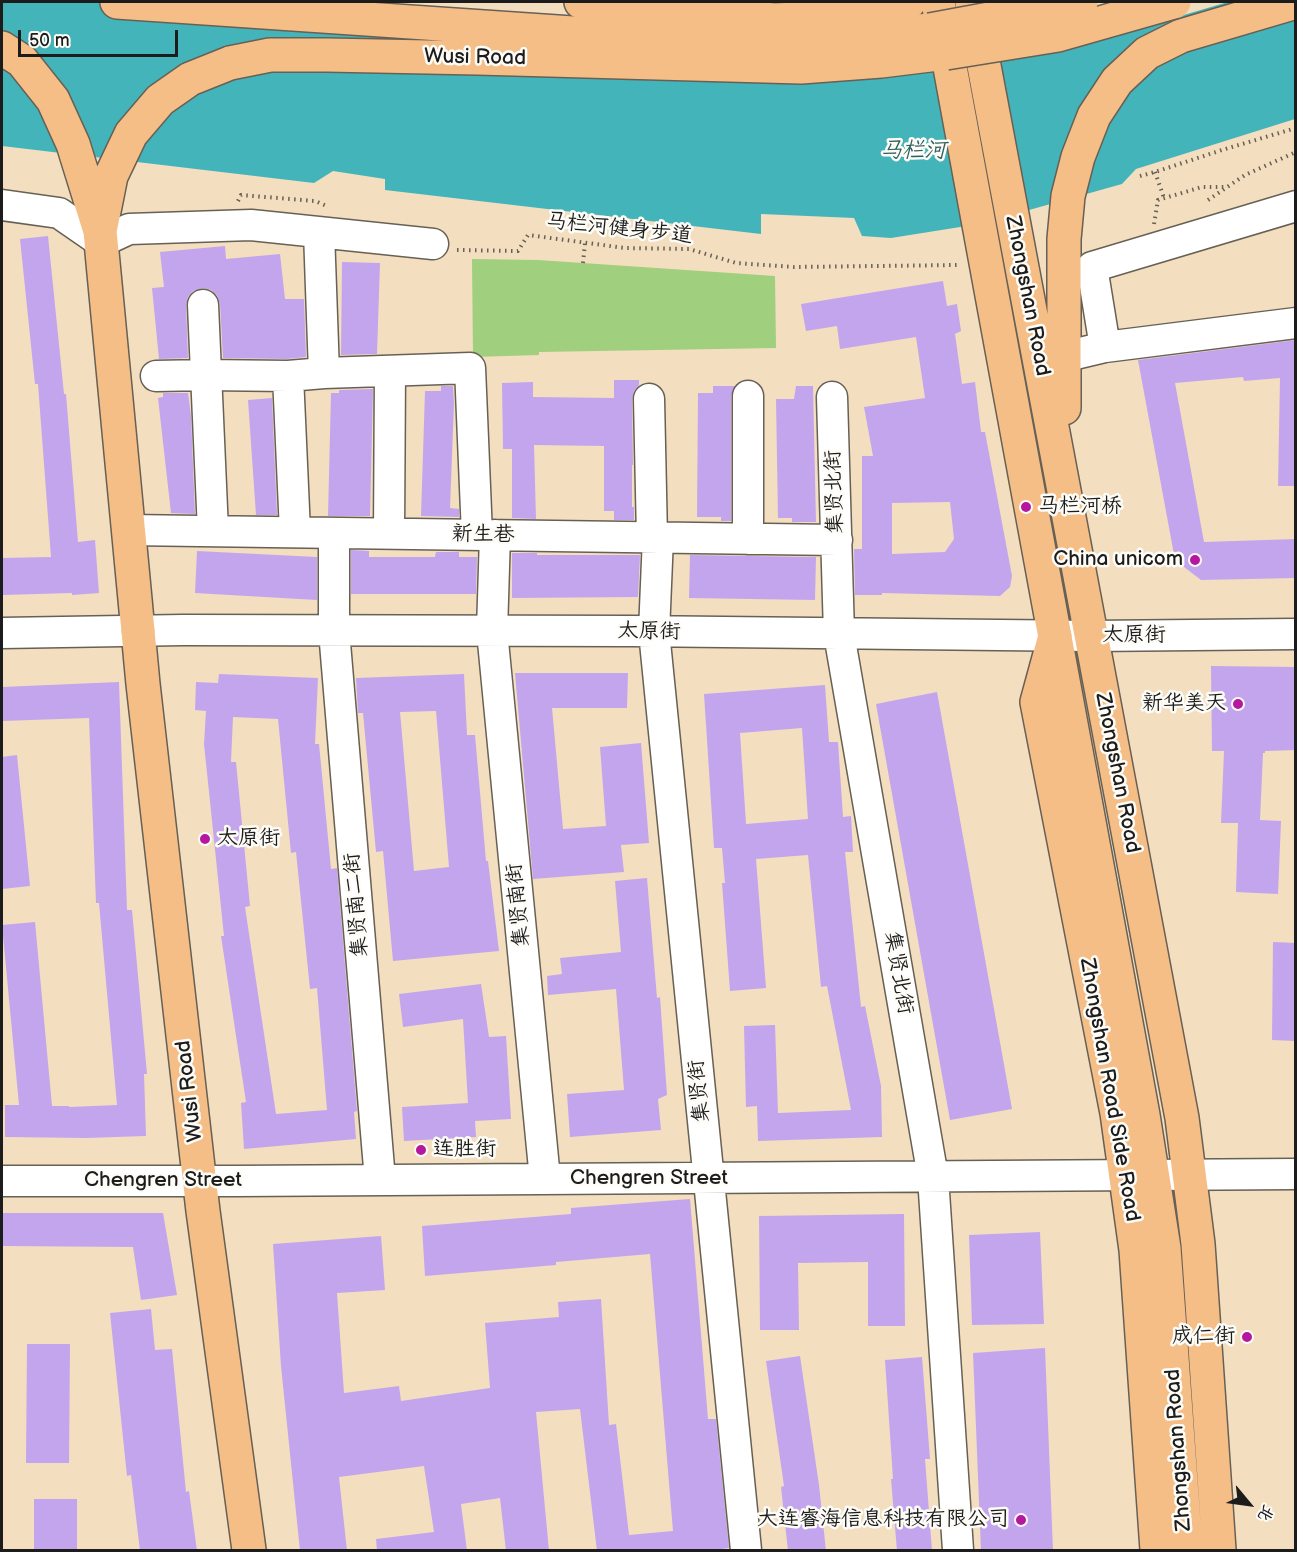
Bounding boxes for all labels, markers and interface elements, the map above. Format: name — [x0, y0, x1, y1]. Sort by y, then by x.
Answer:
scale bar — [21, 18, 182, 56]
text: 50 m — [29, 30, 70, 51]
street label: Wusi Road — [424, 45, 526, 71]
water label: 马栏河 — [880, 138, 946, 164]
street label: 马栏河健身步道 — [545, 209, 693, 249]
street label: Zhongshan Road — [999, 214, 1055, 378]
street label: 集贤北街 — [821, 450, 849, 534]
place label: 马栏河桥 — [1038, 494, 1122, 520]
marker: 马栏河桥 — [1019, 500, 1033, 514]
street label: 新生巷 — [451, 522, 515, 548]
place label: China unicom — [1053, 547, 1183, 573]
marker: China unicom — [1188, 553, 1202, 567]
street label: 太原街 — [617, 619, 681, 645]
street label: 太原街 — [1103, 623, 1165, 649]
street label: Zhongshan Road — [1089, 691, 1145, 855]
place label: 新华美天 — [1142, 691, 1226, 717]
marker: 新华美天 — [1231, 697, 1245, 711]
place label: 太原街 — [217, 826, 280, 852]
marker: 太原街 — [198, 832, 212, 846]
street label: 集贤南二街 — [340, 852, 374, 958]
street label: 集贤南街 — [502, 862, 536, 948]
street label: 集贤北街 — [878, 929, 918, 1017]
street label: Zhongshan Road Side Road — [1073, 956, 1145, 1224]
street label: Wusi Road — [171, 1039, 209, 1143]
street label: 集贤街 — [684, 1058, 716, 1124]
place label: 连胜街 — [433, 1137, 496, 1163]
marker: 连胜街 — [414, 1143, 428, 1157]
street label: Chengren Street — [570, 1166, 728, 1192]
street label: Chengren Street — [84, 1168, 242, 1194]
place label: 成仁街 — [1172, 1324, 1235, 1350]
marker: 成仁街 — [1240, 1330, 1254, 1344]
street label: Zhongshan Road — [1161, 1368, 1197, 1532]
north arrow — [1219, 1474, 1279, 1534]
text: 北 — [1253, 1501, 1277, 1525]
place label: 大连睿海信息科技有限公司 — [757, 1507, 1009, 1533]
marker: 大连睿海信息科技有限公司 — [1014, 1513, 1028, 1527]

